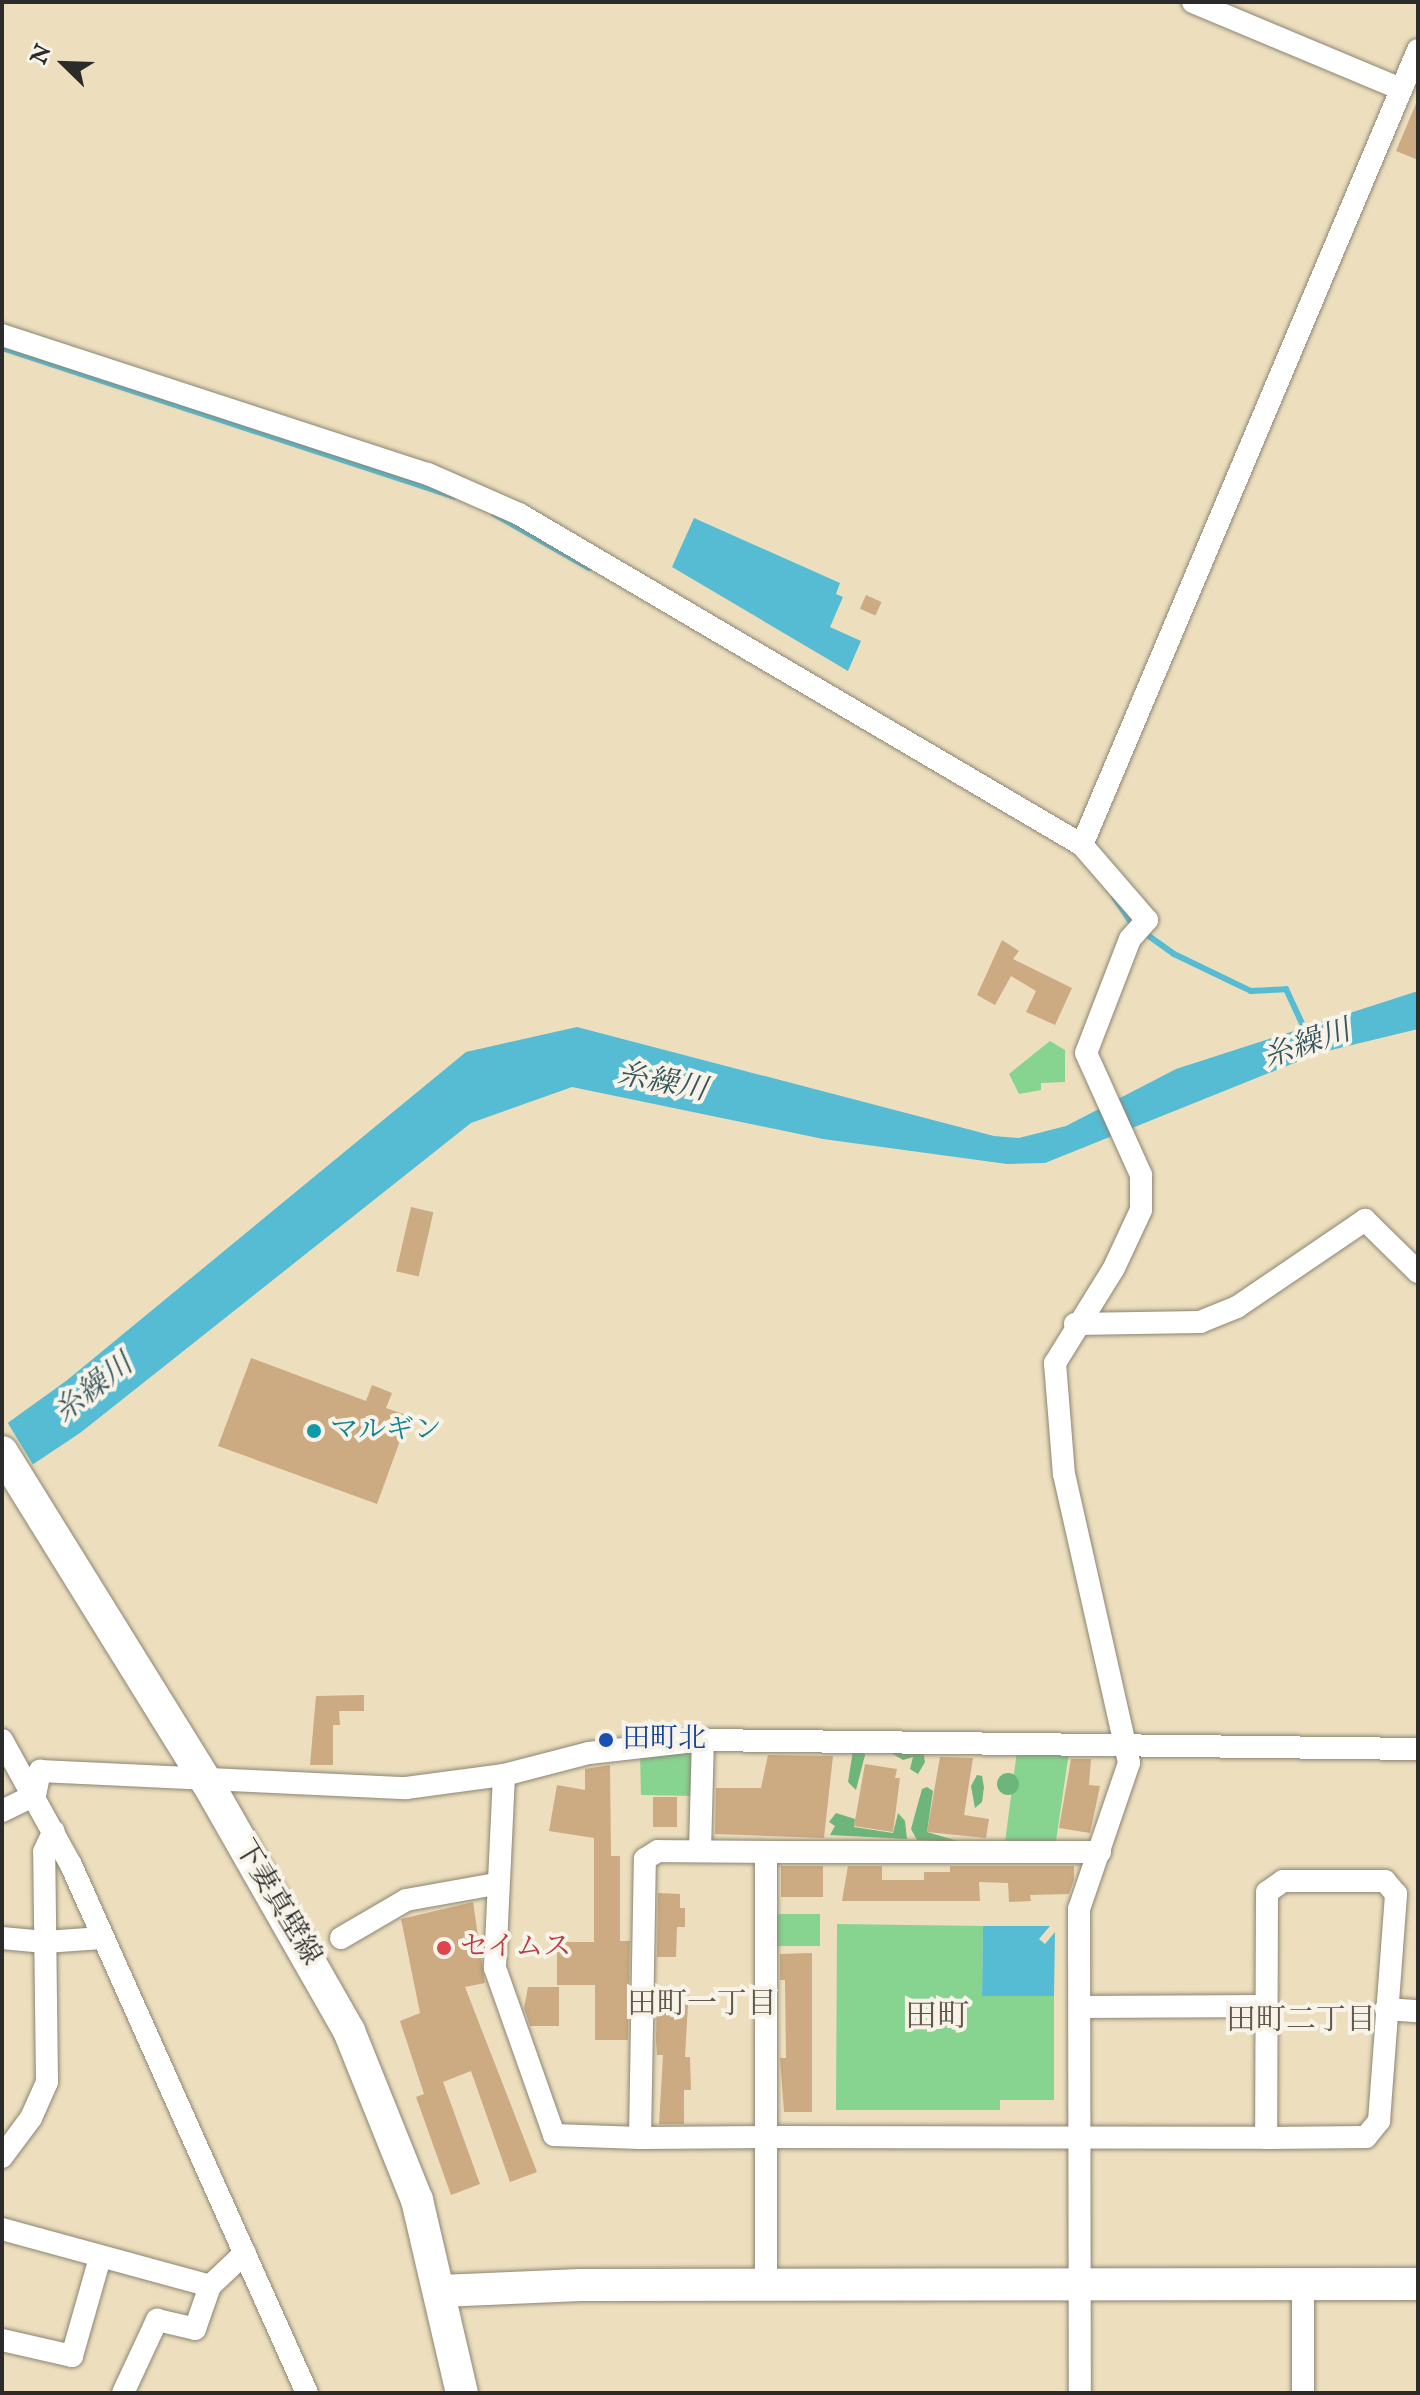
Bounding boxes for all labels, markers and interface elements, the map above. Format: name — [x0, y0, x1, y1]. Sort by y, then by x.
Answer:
north arrow — [24, 24, 104, 104]
text: N — [25, 40, 59, 69]
water label: 糸繰川 — [1259, 1013, 1355, 1077]
water label: 糸繰川 — [614, 1057, 710, 1109]
water label: 糸繰川 — [47, 1347, 141, 1431]
place label: マルギン — [330, 1414, 442, 1448]
marker: マルギン — [305, 1422, 323, 1440]
place label: 田町北 — [622, 1723, 706, 1757]
marker: 田町北 — [597, 1731, 615, 1749]
street label: 下妻真壁線 — [227, 1834, 327, 1972]
place label: セイムス — [460, 1931, 572, 1965]
marker: セイムス — [435, 1939, 453, 1957]
district label: 田町一丁目 — [627, 1987, 777, 2023]
district label: 田町 — [905, 1999, 969, 2037]
district label: 田町二丁目 — [1226, 2003, 1376, 2039]

